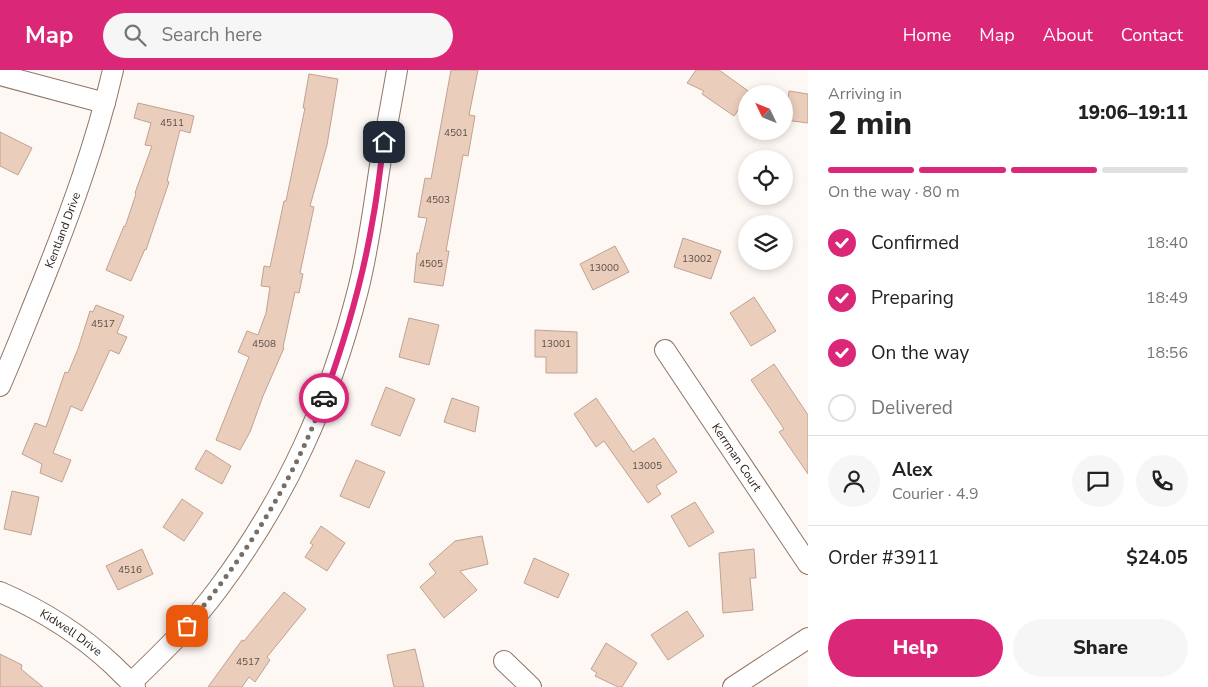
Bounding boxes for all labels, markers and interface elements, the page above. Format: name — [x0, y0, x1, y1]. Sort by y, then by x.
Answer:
search box — [103, 13, 453, 58]
text: Map — [25, 19, 73, 51]
icon: search — [121, 21, 149, 49]
text: Search here — [161, 22, 262, 48]
text: Home — [903, 23, 951, 47]
text: Map — [979, 23, 1015, 47]
text: About — [1043, 23, 1093, 47]
text: Contact — [1121, 23, 1183, 47]
text: Arriving in — [828, 83, 902, 105]
north arrow — [738, 85, 792, 140]
map controls — [738, 85, 793, 270]
text: 19:06–19:11 — [1077, 100, 1188, 126]
text: 2 min — [828, 102, 912, 145]
house number: 4511 — [160, 116, 184, 130]
pin — [363, 121, 405, 163]
house number: 4501 — [444, 126, 468, 140]
icon: home — [370, 128, 398, 156]
button: locate — [738, 150, 793, 205]
text: On the way · 80 m — [828, 181, 960, 203]
street label: Kentland Drive — [41, 190, 84, 271]
house number: 4503 — [426, 193, 450, 207]
button: layers — [738, 215, 793, 270]
icon: check — [828, 229, 856, 257]
text: Confirmed — [871, 230, 959, 256]
text: 18:40 — [1146, 232, 1188, 254]
house number: 13002 — [682, 252, 712, 266]
house number: 4505 — [419, 257, 443, 271]
house number: 13000 — [589, 261, 619, 275]
icon: check — [828, 284, 856, 312]
text: Preparing — [871, 285, 954, 311]
text: 18:49 — [1146, 287, 1188, 309]
house number: 4517 — [91, 317, 115, 331]
house number: 4508 — [252, 337, 276, 351]
house number: 13001 — [541, 337, 571, 351]
icon: check — [828, 339, 856, 367]
text: On the way — [871, 340, 969, 366]
text: 18:56 — [1146, 342, 1188, 364]
courier — [299, 373, 349, 423]
icon: car — [310, 384, 338, 412]
text: Delivered — [871, 395, 953, 421]
street label: Kerrman Court — [708, 420, 766, 495]
button: person — [828, 455, 880, 507]
button: chat — [1072, 455, 1124, 507]
button: phone — [1136, 455, 1188, 507]
text: Alex — [892, 457, 933, 483]
house number: 13005 — [632, 459, 662, 473]
text: Courier · 4.9 — [892, 483, 978, 505]
text: Order #3911 — [828, 545, 939, 571]
text: $24.05 — [1126, 545, 1188, 571]
house number: 4516 — [118, 563, 142, 577]
street label: Kidwell Drive — [37, 605, 105, 660]
pin — [166, 605, 208, 647]
icon: bag — [173, 612, 201, 640]
button: Help — [828, 619, 1003, 677]
button: Share — [1013, 619, 1188, 677]
house number: 4517 — [236, 655, 260, 669]

